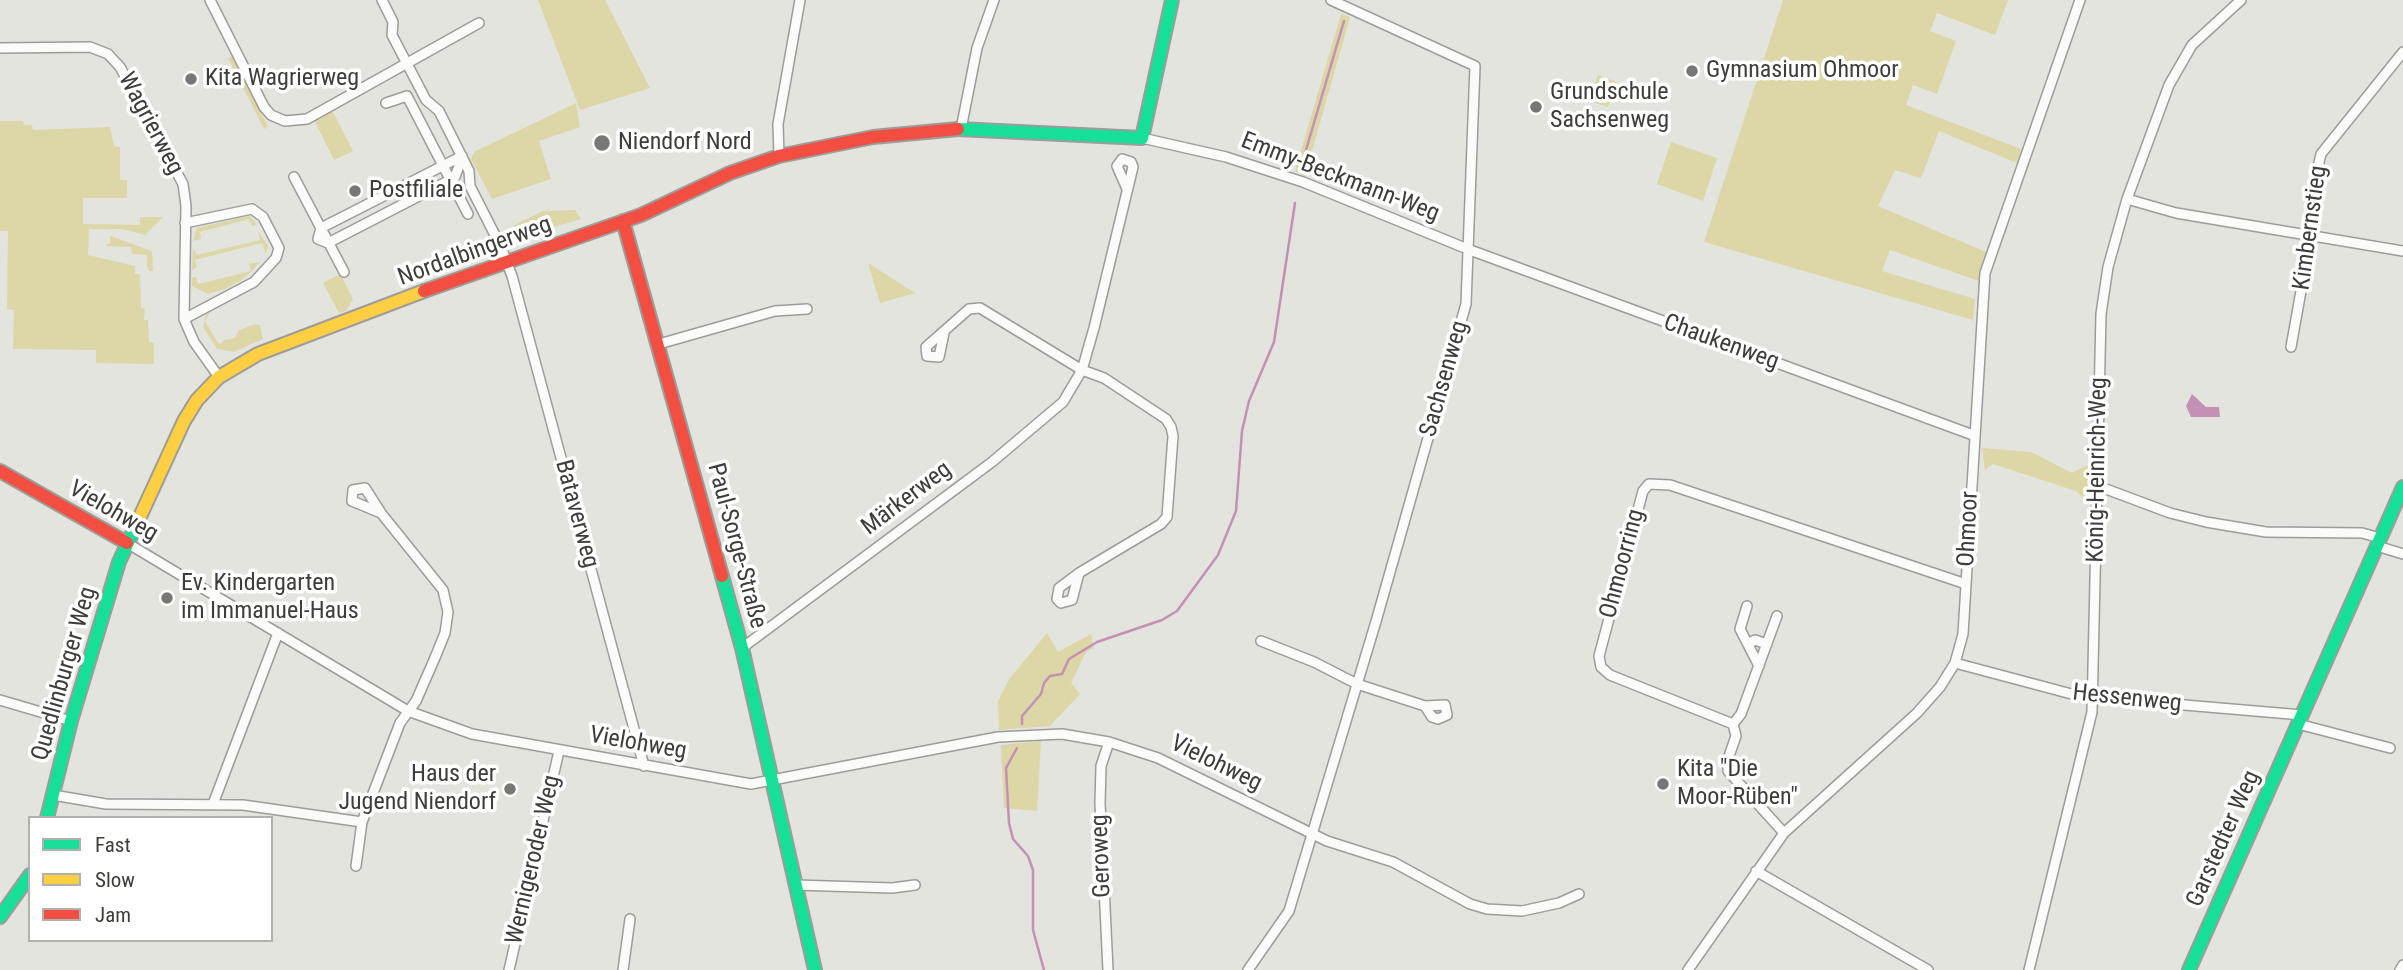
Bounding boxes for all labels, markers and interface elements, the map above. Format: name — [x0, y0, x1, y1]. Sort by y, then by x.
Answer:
place label: Gymnasium Ohmoor — [1706, 57, 1898, 85]
marker: Gymnasium Ohmoor — [1684, 63, 1700, 79]
place label: Kita Wagrierweg — [205, 65, 359, 93]
street label: Wagrierweg — [111, 68, 189, 180]
marker: Kita Wagrierweg — [183, 71, 199, 87]
place label: Grundschule Sachsenweg — [1550, 79, 1669, 135]
marker: Grundschule Sachsenweg — [1528, 99, 1544, 115]
street label: Emmy-Beckmann-Weg — [1237, 127, 1443, 229]
place label: Niendorf Nord — [618, 129, 752, 157]
marker: Niendorf Nord — [592, 133, 612, 153]
street label: Kimbernstieg — [2288, 164, 2334, 292]
place label: Postfiliale — [369, 177, 463, 205]
marker: Postfiliale — [347, 183, 363, 199]
street label: Nordalbingerweg — [394, 211, 556, 293]
street label: Chaukenweg — [1659, 309, 1783, 377]
street label: Sachsenweg — [1415, 318, 1475, 440]
street label: König-Heinrich-Weg — [2082, 377, 2114, 563]
street label: Märkerweg — [856, 456, 958, 542]
street label: Bataverweg — [548, 457, 604, 571]
street label: Paul-Sorge-Straße — [700, 460, 772, 632]
street label: Vielohweg — [63, 475, 163, 549]
street label: Ohmoor — [1953, 491, 1985, 567]
street label: Ohmoorring — [1595, 506, 1651, 622]
place label: Ev. Kindergarten im Immanuel-Haus — [181, 570, 359, 626]
street label: Quedlinburger Weg — [26, 584, 104, 764]
marker: Ev. Kindergarten im Immanuel-Haus — [159, 590, 175, 606]
street label: Hessenweg — [2071, 679, 2183, 719]
street label: Vielohweg — [587, 721, 689, 767]
street label: Vielohweg — [1166, 730, 1266, 798]
place label: Kita "Die Moor-Rüben" — [1677, 756, 1798, 812]
place label: Haus der Jugend Niendorf — [338, 761, 496, 817]
street label: Garstedter Weg — [2181, 766, 2267, 912]
street label: Wernigeroder Weg — [501, 773, 567, 947]
marker: Kita "Die Moor-Rüben" — [1655, 776, 1671, 792]
marker: Haus der Jugend Niendorf — [502, 781, 518, 797]
street label: Geroweg — [1086, 814, 1118, 898]
legend — [28, 816, 273, 942]
text: Fast — [95, 833, 131, 857]
text: Slow — [95, 868, 135, 892]
text: Jam — [95, 903, 131, 927]

